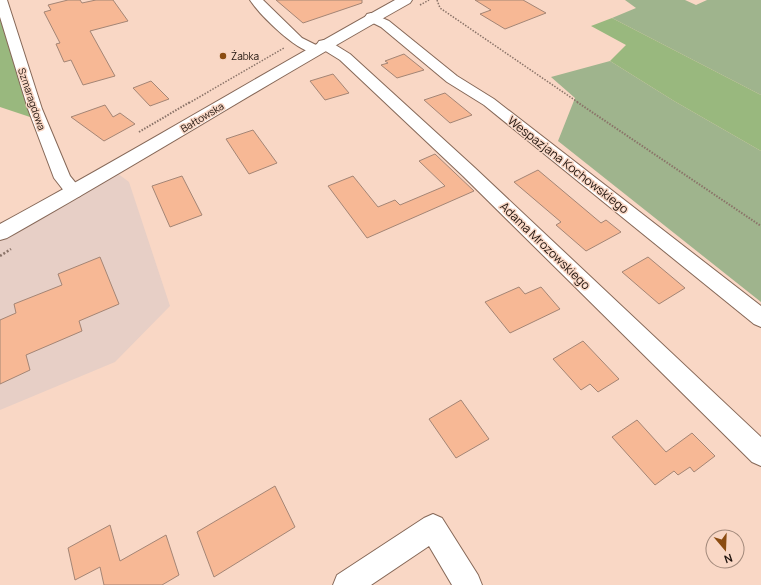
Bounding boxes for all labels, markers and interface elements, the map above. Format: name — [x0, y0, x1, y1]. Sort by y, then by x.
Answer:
place label: Żabka — [231, 49, 259, 63]
marker: Żabka — [218, 51, 228, 61]
street label: Szmaragdowa — [15, 66, 49, 132]
street label: Bałtowska — [178, 99, 226, 135]
street label: Wespazjana Kochowskiego — [504, 112, 632, 217]
street label: Adama Mrozowskiego — [496, 198, 594, 293]
north arrow — [705, 529, 745, 569]
text: N — [722, 551, 735, 567]

